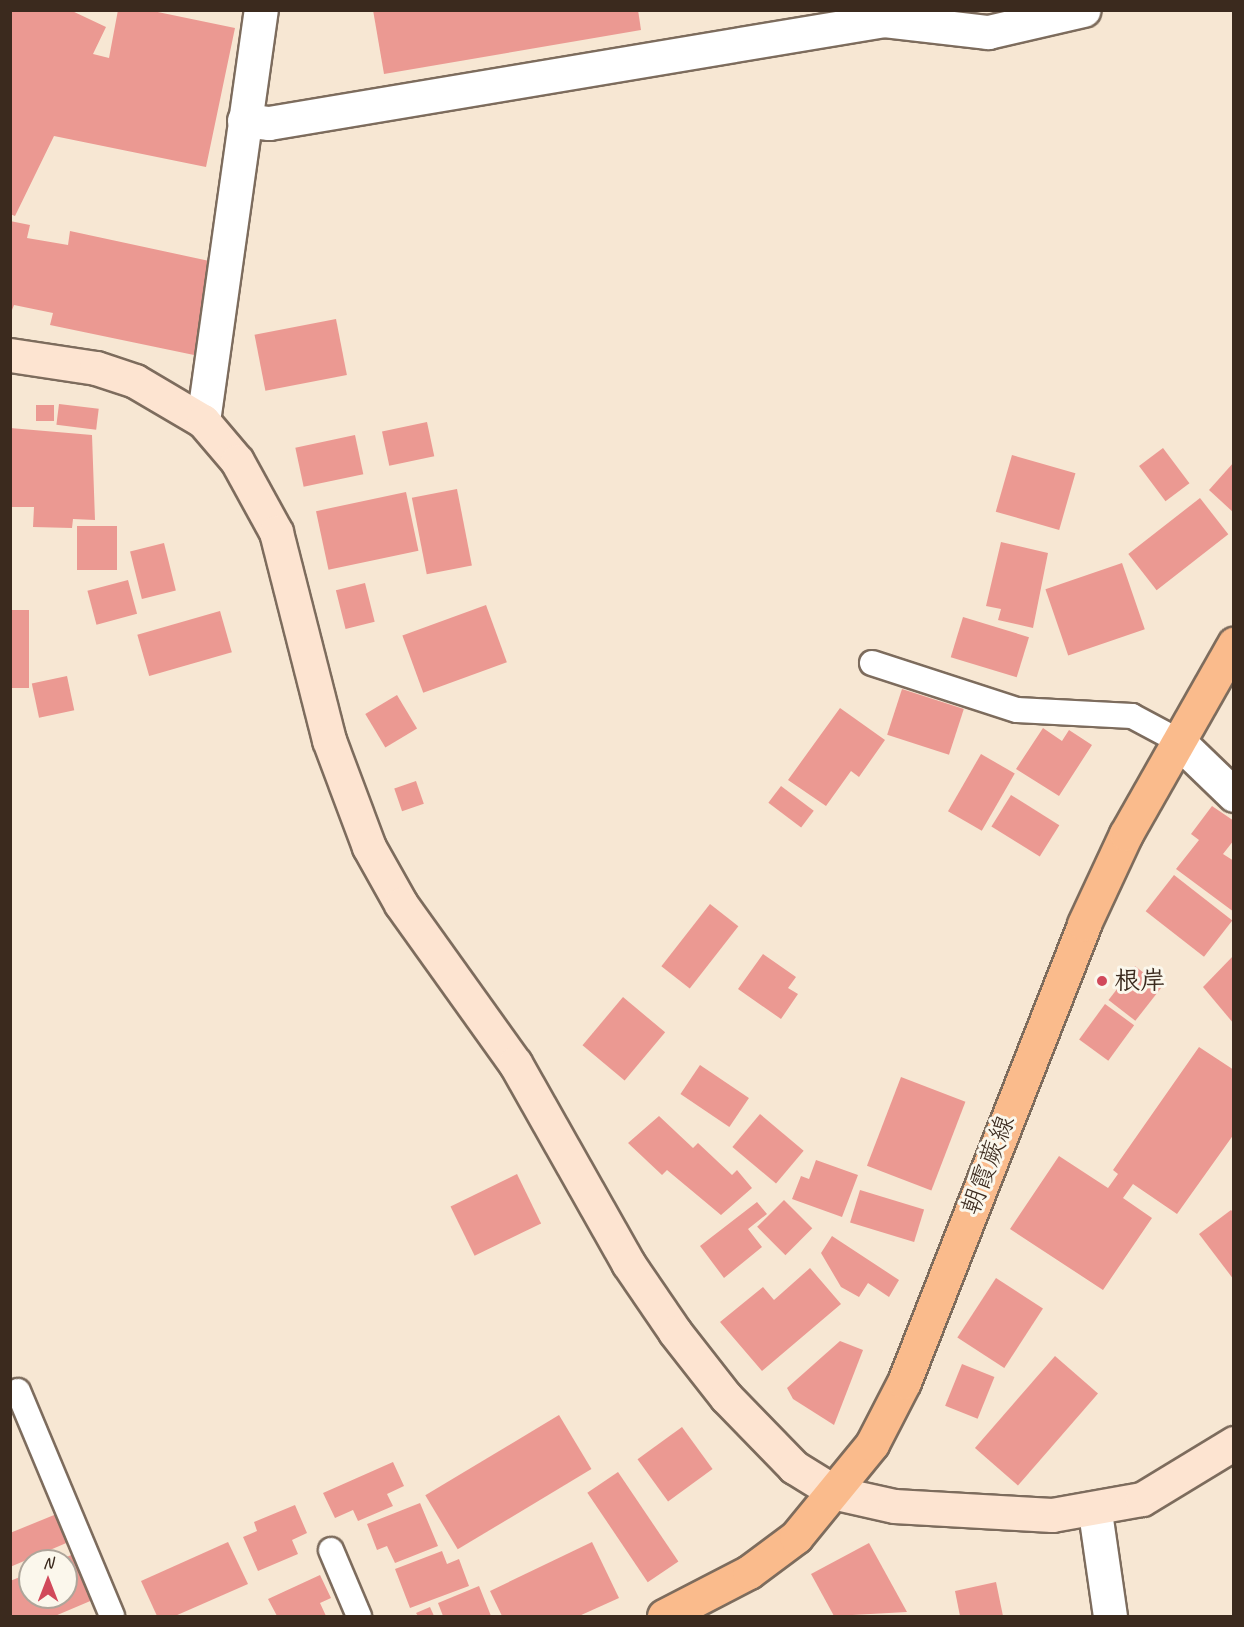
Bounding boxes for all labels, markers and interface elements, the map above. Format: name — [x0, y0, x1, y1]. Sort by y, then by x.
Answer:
place label: 根岸 — [1114, 965, 1166, 997]
marker: 根岸 — [1095, 974, 1109, 988]
street label: 朝霞蕨線 — [955, 1111, 1021, 1219]
north arrow — [18, 1549, 78, 1609]
text: N — [43, 1553, 53, 1573]

